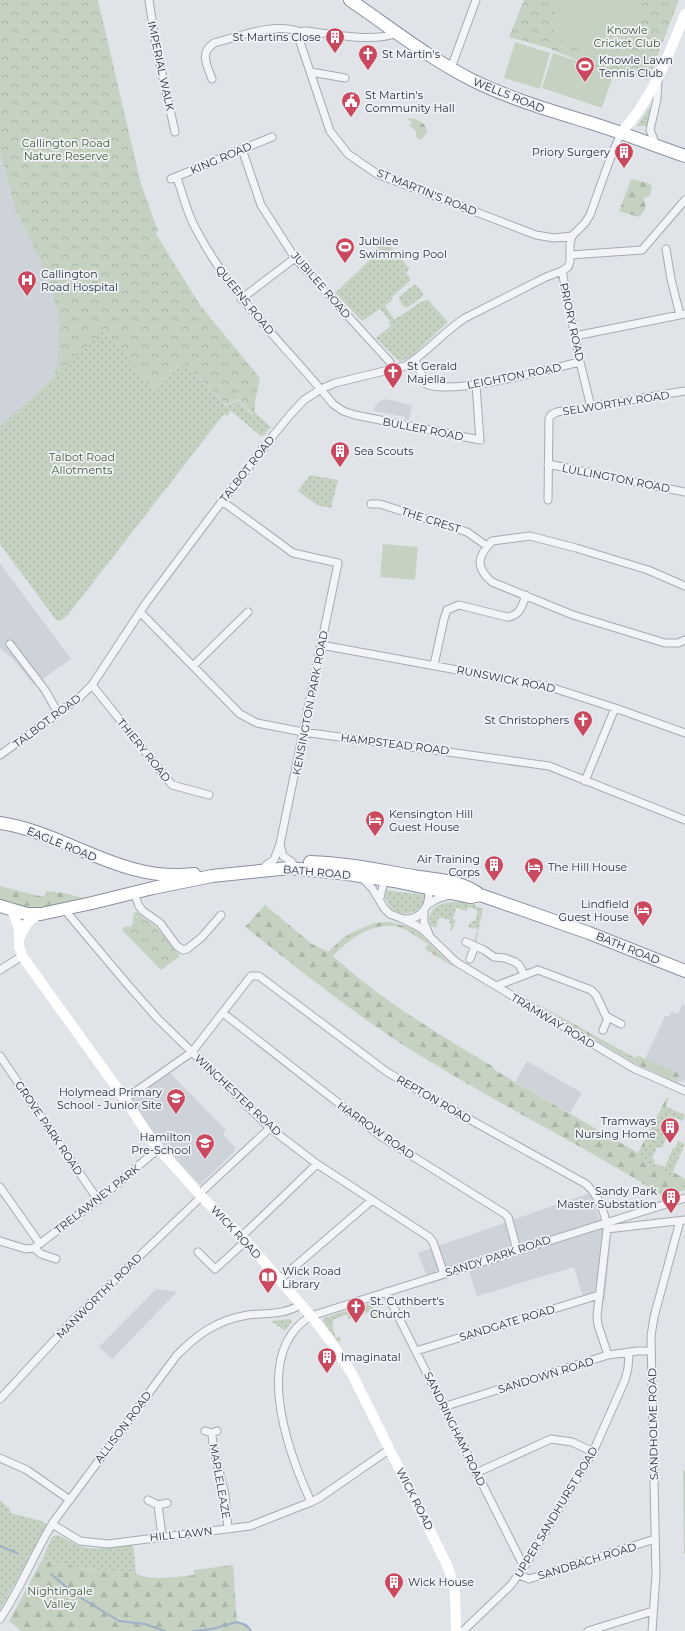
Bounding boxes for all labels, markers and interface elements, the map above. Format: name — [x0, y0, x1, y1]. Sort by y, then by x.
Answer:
street label: IMPERIAL WALK — [145, 20, 177, 112]
park label: Knowle Cricket Club — [593, 23, 661, 50]
building icon: St Martins Close — [324, 26, 346, 54]
place label: St Martins Close — [233, 30, 321, 44]
church icon: St Martin's — [357, 43, 379, 71]
place label: St Martin's — [382, 47, 441, 61]
place label: Knowle Lawn Tennis Club — [599, 53, 673, 80]
sports icon: Knowle Lawn Tennis Club — [574, 55, 596, 83]
street label: WELLS ROAD — [471, 74, 547, 116]
place label: St Martin's Community Hall — [365, 88, 455, 115]
public building icon: St Martin's Community Hall — [340, 90, 362, 118]
park label: Callington Road Nature Reserve — [22, 136, 110, 163]
street label: KING ROAD — [188, 139, 254, 177]
building icon: Priory Surgery — [613, 141, 635, 169]
place label: Priory Surgery — [532, 145, 610, 159]
street label: ST MARTIN'S ROAD — [375, 166, 479, 218]
place label: Jubilee Swimming Pool — [358, 234, 447, 261]
sports icon: Jubilee Swimming Pool — [334, 236, 356, 264]
street label: JUBILEE ROAD — [288, 248, 354, 321]
street label: QUEENS ROAD — [213, 262, 277, 338]
place label: Callington Road Hospital — [41, 267, 118, 294]
hospital icon: Callington Road Hospital — [16, 269, 38, 297]
street label: PRIORY ROAD — [557, 281, 587, 363]
place label: St Gerald Majella — [407, 359, 457, 386]
street label: LEIGHTON ROAD — [466, 360, 562, 392]
church icon: St Gerald Majella — [382, 361, 404, 389]
street label: SELWORTHY ROAD — [562, 388, 670, 418]
street label: BULLER ROAD — [381, 414, 465, 444]
street label: TALBOT ROAD — [217, 433, 277, 505]
building icon: Sea Scouts — [329, 440, 351, 468]
place label: Sea Scouts — [354, 444, 414, 458]
park label: Talbot Road Allotments — [49, 450, 115, 477]
street label: LULLINGTON ROAD — [561, 461, 671, 495]
street label: THE CREST — [400, 504, 463, 536]
street label: KENSINGTON PARK ROAD — [289, 630, 331, 776]
street label: RUNSWICK ROAD — [455, 663, 557, 695]
street label: TALBOT ROAD — [10, 691, 84, 751]
church icon: St Christophers — [572, 709, 594, 737]
place label: St Christophers — [485, 713, 570, 727]
street label: THIERY ROAD — [114, 715, 174, 785]
street label: HAMPSTEAD ROAD — [340, 730, 450, 758]
place label: Kensington Hill Guest House — [389, 807, 473, 834]
hotel icon: Kensington Hill Guest House — [364, 809, 386, 837]
street label: EAGLE ROAD — [25, 824, 99, 864]
place label: Air Training Corps — [417, 852, 481, 879]
building icon: Air Training Corps — [483, 854, 505, 882]
hotel icon: The Hill House — [523, 856, 545, 884]
place label: The Hill House — [548, 860, 628, 874]
street label: BATH ROAD — [283, 862, 351, 882]
place label: Lindfield Guest House — [559, 897, 629, 924]
hotel icon: Lindfield Guest House — [632, 899, 654, 927]
street label: BATH ROAD — [594, 929, 662, 967]
street label: TRAMWAY ROAD — [508, 990, 598, 1052]
street label: WINCHESTER ROAD — [192, 1051, 284, 1139]
street label: REPTON ROAD — [394, 1072, 474, 1126]
street label: GROVE PARK ROAD — [12, 1078, 86, 1178]
place label: Holymead Primary School - Junior Site — [57, 1085, 162, 1112]
school or university icon: Holymead Primary School - Junior Site — [165, 1087, 187, 1115]
street label: HARROW ROAD — [335, 1098, 417, 1162]
place label: Tramways Nursing Home — [575, 1114, 657, 1141]
building icon: Tramways Nursing Home — [659, 1116, 681, 1144]
place label: Hamilton Pre-School — [131, 1130, 191, 1157]
school or university icon: Hamilton Pre-School — [194, 1132, 216, 1160]
street label: TRELAWNEY PARK — [51, 1161, 143, 1237]
place label: Sandy Park Master Substation — [557, 1184, 657, 1211]
building icon: Sandy Park Master Substation — [660, 1186, 682, 1214]
street label: WICK ROAD — [208, 1202, 264, 1262]
street label: SANDY PARK ROAD — [443, 1232, 553, 1280]
street label: MANWORTHY ROAD — [53, 1250, 145, 1342]
place label: Wick Road Library — [282, 1264, 341, 1291]
library icon: Wick Road Library — [257, 1266, 279, 1294]
place label: St. Cuthbert's Church — [370, 1294, 445, 1321]
church icon: St. Cuthbert's Church — [345, 1296, 367, 1324]
street label: SANDGATE ROAD — [457, 1302, 557, 1344]
building icon: Imaginatal — [316, 1346, 338, 1374]
place label: Imaginatal — [341, 1350, 401, 1364]
street label: SANDOWN ROAD — [496, 1354, 596, 1396]
street label: SANDHOLME ROAD — [645, 1368, 661, 1480]
street label: SANDRINGHAM ROAD — [421, 1369, 489, 1489]
street label: ALLISON ROAD — [92, 1388, 154, 1466]
street label: MAPLELEAZE — [206, 1442, 234, 1520]
street label: UPPER SANDHURST ROAD — [511, 1444, 601, 1580]
street label: WICK ROAD — [393, 1466, 437, 1532]
street label: HILL LAWN — [149, 1524, 213, 1544]
street label: SANDBACH ROAD — [536, 1539, 638, 1583]
building icon: Wick House — [383, 1571, 405, 1599]
place label: Wick House — [408, 1575, 474, 1589]
park label: Nightingale Valley — [27, 1584, 93, 1611]

